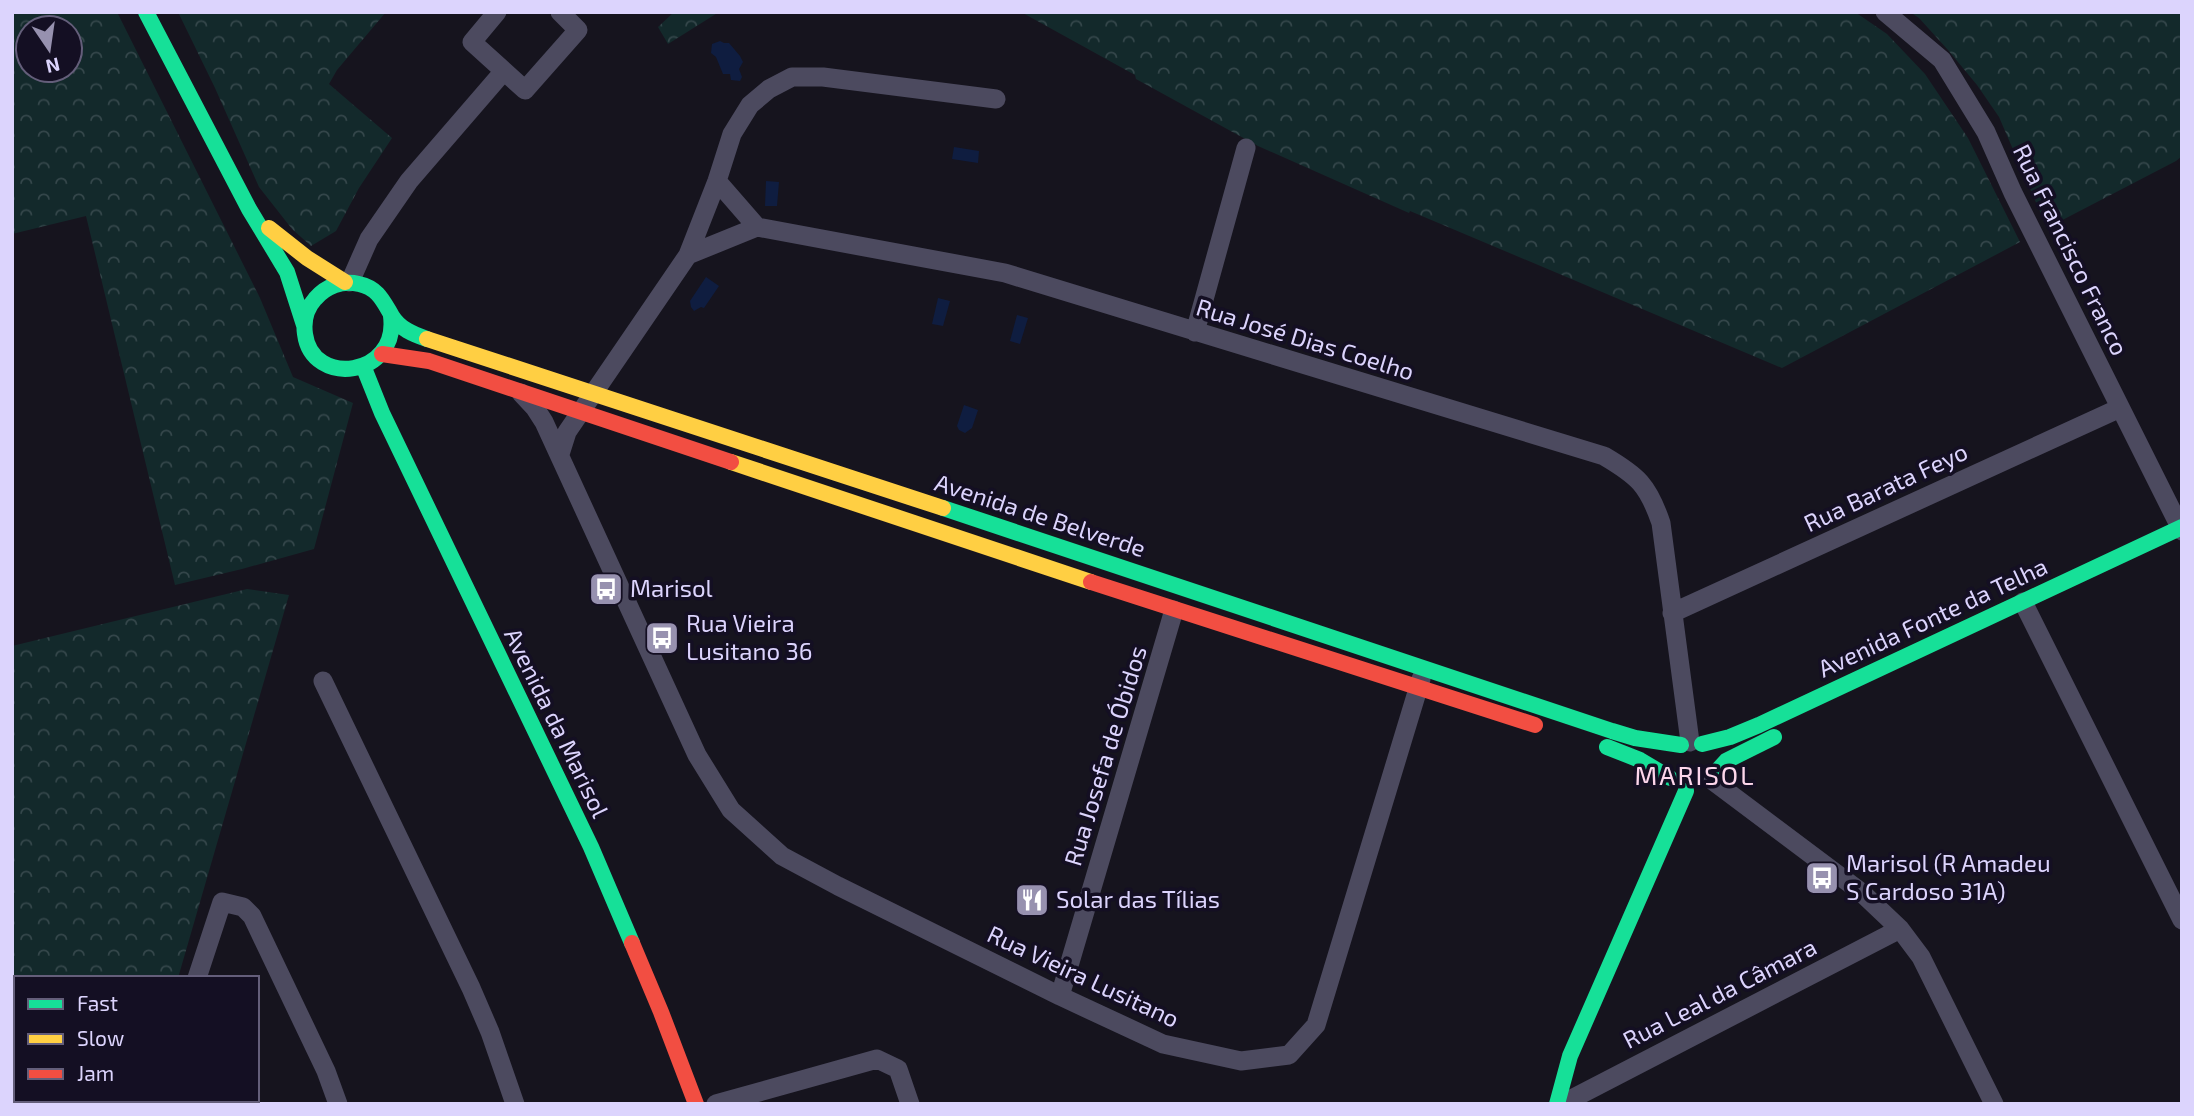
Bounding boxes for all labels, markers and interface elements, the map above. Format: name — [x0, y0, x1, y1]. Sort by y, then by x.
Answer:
north arrow — [14, 14, 84, 84]
text: N — [44, 53, 62, 79]
street label: Rua Francisco Franco — [2008, 139, 2135, 360]
street label: Rua José Dias Coelho — [1193, 292, 1418, 386]
street label: Rua Barata Feyo — [1799, 436, 1972, 537]
street label: Avenida de Belverde — [931, 467, 1150, 562]
street label: Avenida Fonte da Telha — [1813, 551, 2052, 683]
bus stop icon: Marisol — [587, 570, 625, 608]
place label: Marisol — [630, 573, 713, 602]
place label: Rua Vieira Lusitano 36 — [686, 608, 812, 665]
bus stop icon: Rua Vieira Lusitano 36 — [643, 619, 681, 657]
street label: Avenida da Marisol — [499, 623, 616, 822]
street label: Rua Josefa de Óbidos — [1057, 642, 1152, 869]
district label: MARISOL — [1634, 759, 1756, 790]
place label: Marisol (R Amadeu S Cardoso 31A) — [1846, 848, 2051, 905]
bus stop icon: Marisol (R Amadeu S Cardoso 31A) — [1803, 859, 1841, 897]
restaurant icon: Solar das Tílias — [1013, 881, 1051, 919]
place label: Solar das Tílias — [1056, 884, 1220, 913]
street label: Rua Vieira Lusitano — [983, 919, 1184, 1033]
street label: Rua Leal da Câmara — [1618, 931, 1821, 1054]
legend — [14, 976, 259, 1102]
text: Fast — [77, 990, 118, 1015]
text: Slow — [77, 1025, 124, 1050]
text: Jam — [77, 1060, 114, 1085]

